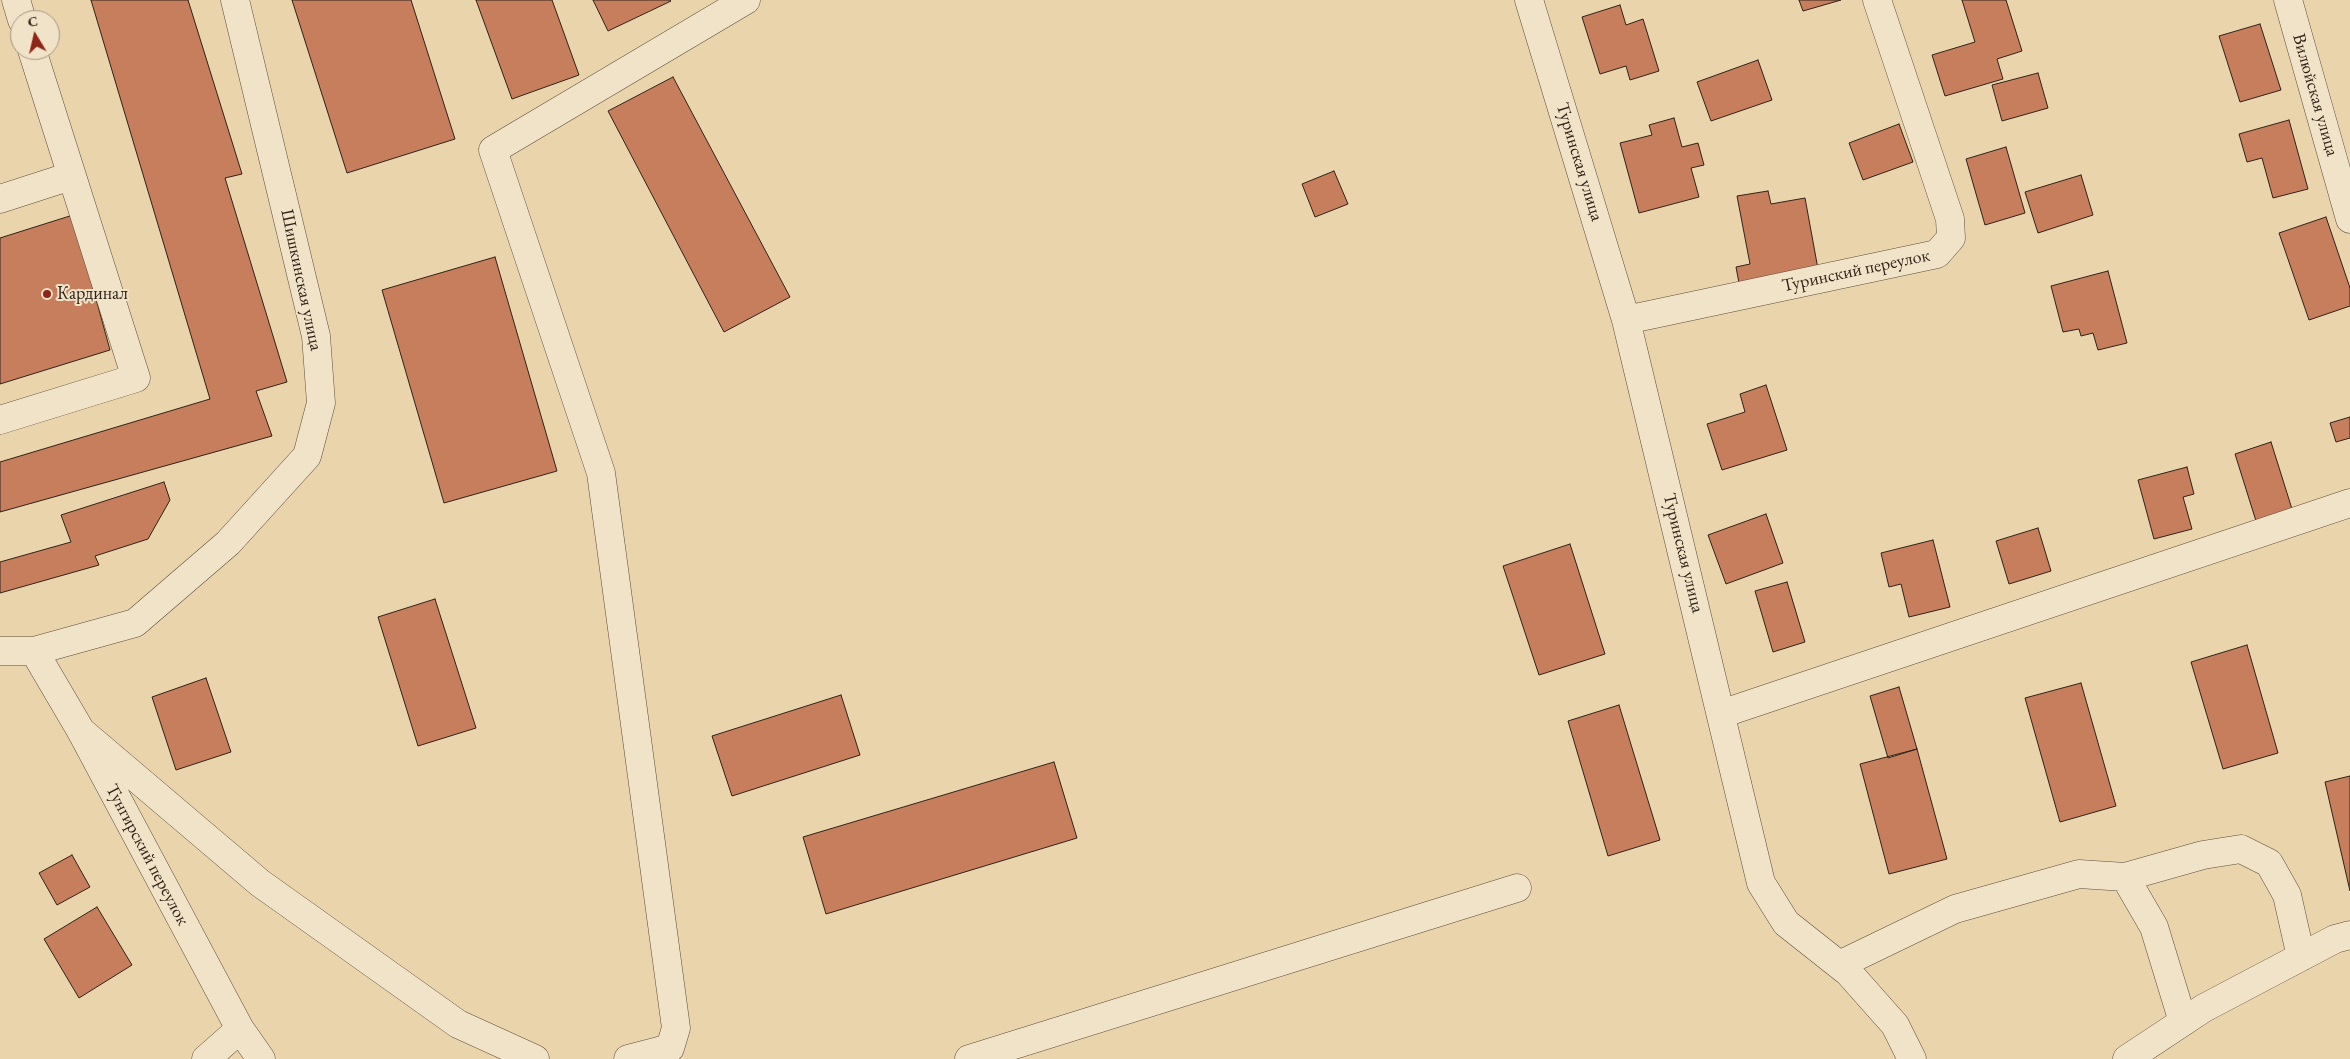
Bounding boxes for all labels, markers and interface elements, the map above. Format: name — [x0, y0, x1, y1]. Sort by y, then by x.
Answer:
north arrow — [10, 10, 60, 60]
text: С — [26, 12, 39, 31]
street label: Вилюйская улица — [2287, 31, 2343, 159]
street label: Туринская улица — [1551, 100, 1607, 224]
street label: Шишкинская улица — [275, 207, 327, 353]
street label: Туринский переулок — [1780, 245, 1932, 297]
place label: Кардинал — [57, 283, 128, 305]
marker: Кардинал — [41, 288, 53, 300]
street label: Туринская улица — [1658, 491, 1708, 615]
street label: Тунгирский переулок — [101, 781, 193, 929]

